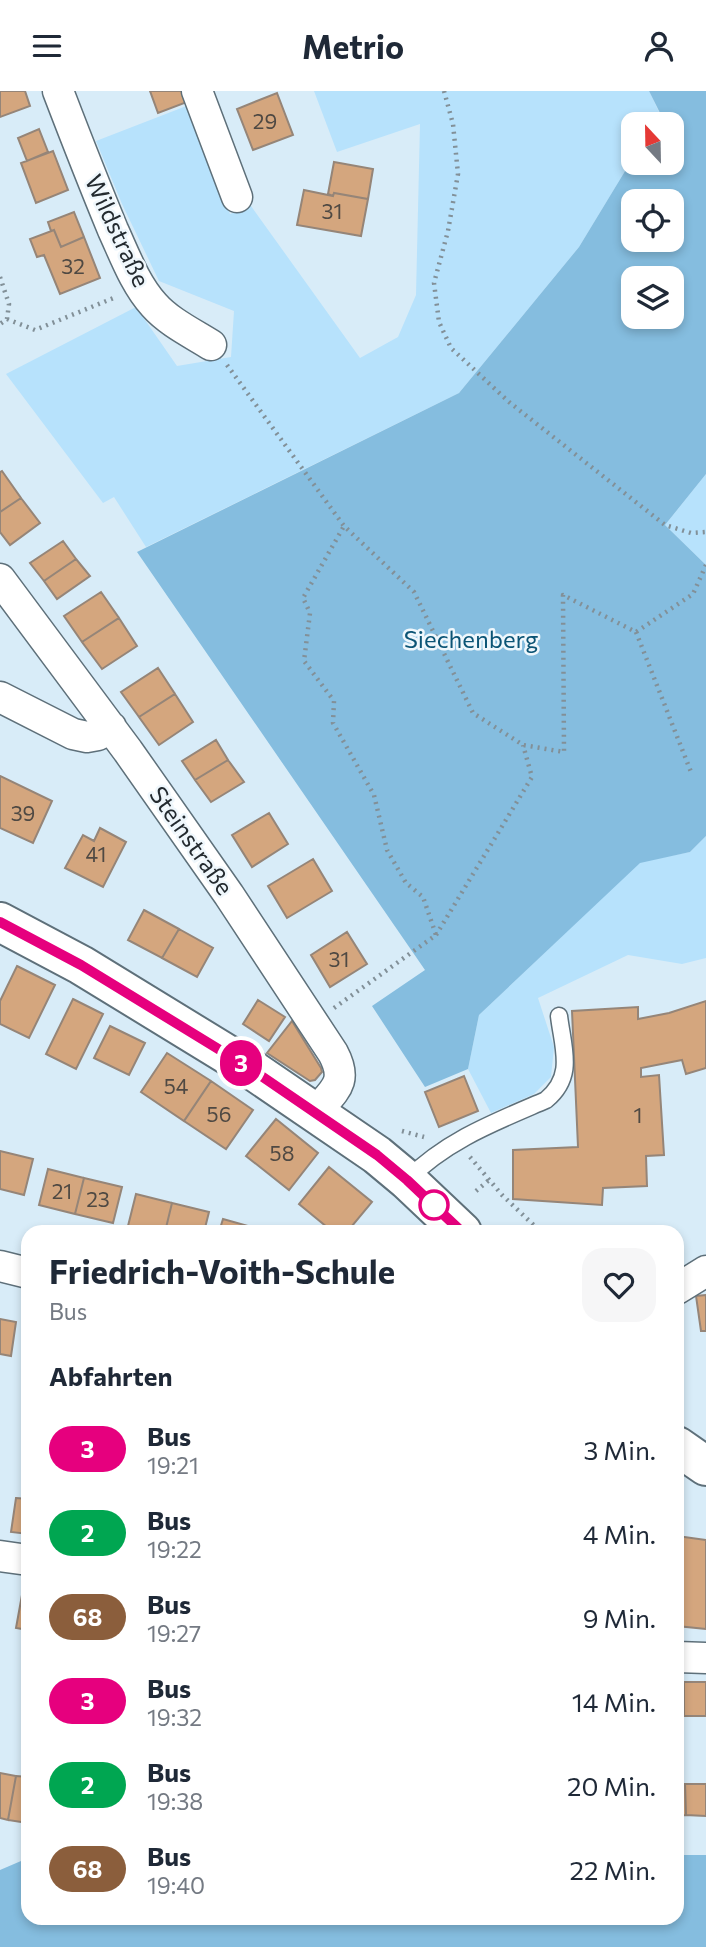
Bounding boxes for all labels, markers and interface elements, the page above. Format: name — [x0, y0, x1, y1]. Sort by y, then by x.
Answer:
text: Metrio — [302, 26, 404, 66]
icon: menu — [28, 27, 66, 65]
icon: person — [640, 27, 678, 65]
house number: 29 — [253, 108, 277, 133]
north arrow — [621, 112, 684, 175]
map controls — [621, 112, 684, 329]
street label: Wildstraße — [80, 170, 157, 291]
button: locate — [621, 189, 684, 252]
house number: 31 — [322, 198, 342, 223]
house number: 32 — [61, 253, 85, 278]
button: layers — [621, 266, 684, 329]
park label: Siechenberg — [404, 624, 538, 653]
street label: Steinstraße — [144, 780, 240, 900]
house number: 39 — [11, 800, 35, 825]
house number: 41 — [86, 841, 106, 866]
house number: 31 — [329, 946, 349, 971]
line badge: 3 — [218, 1040, 264, 1086]
text: 3 — [234, 1048, 248, 1077]
house number: 54 — [164, 1073, 189, 1098]
house number: 56 — [207, 1101, 231, 1126]
house number: 1 — [634, 1102, 642, 1127]
house number: 58 — [270, 1140, 294, 1165]
house number: 21 — [52, 1178, 72, 1203]
house number: 23 — [86, 1186, 110, 1211]
unlabelled marker — [419, 1190, 449, 1220]
button: heart — [582, 1248, 656, 1322]
text: Friedrich-Voith-Schule — [49, 1250, 395, 1291]
text: Bus — [49, 1297, 87, 1325]
text: Abfahrten — [49, 1360, 172, 1391]
text: Bus — [147, 1420, 191, 1451]
text: 3 — [81, 1434, 94, 1463]
text: 3 Min. — [584, 1434, 656, 1465]
text: 19:21 — [147, 1451, 199, 1479]
text: Bus — [147, 1504, 191, 1535]
text: 2 — [81, 1518, 94, 1547]
text: 4 Min. — [583, 1518, 656, 1549]
text: 19:22 — [147, 1535, 202, 1563]
text: Bus — [147, 1588, 191, 1619]
text: 68 — [73, 1602, 102, 1631]
text: 9 Min. — [583, 1602, 656, 1633]
text: 19:27 — [147, 1619, 201, 1647]
text: Bus — [147, 1672, 191, 1703]
text: 3 — [81, 1686, 94, 1715]
text: 14 Min. — [572, 1686, 656, 1717]
text: 19:32 — [147, 1703, 202, 1731]
text: Bus — [147, 1756, 191, 1787]
text: 2 — [81, 1770, 94, 1799]
text: 20 Min. — [567, 1770, 656, 1801]
text: 19:38 — [147, 1787, 203, 1815]
text: Bus — [147, 1840, 191, 1871]
text: 68 — [73, 1854, 102, 1883]
text: 22 Min. — [570, 1854, 656, 1885]
text: 19:40 — [147, 1871, 205, 1899]

